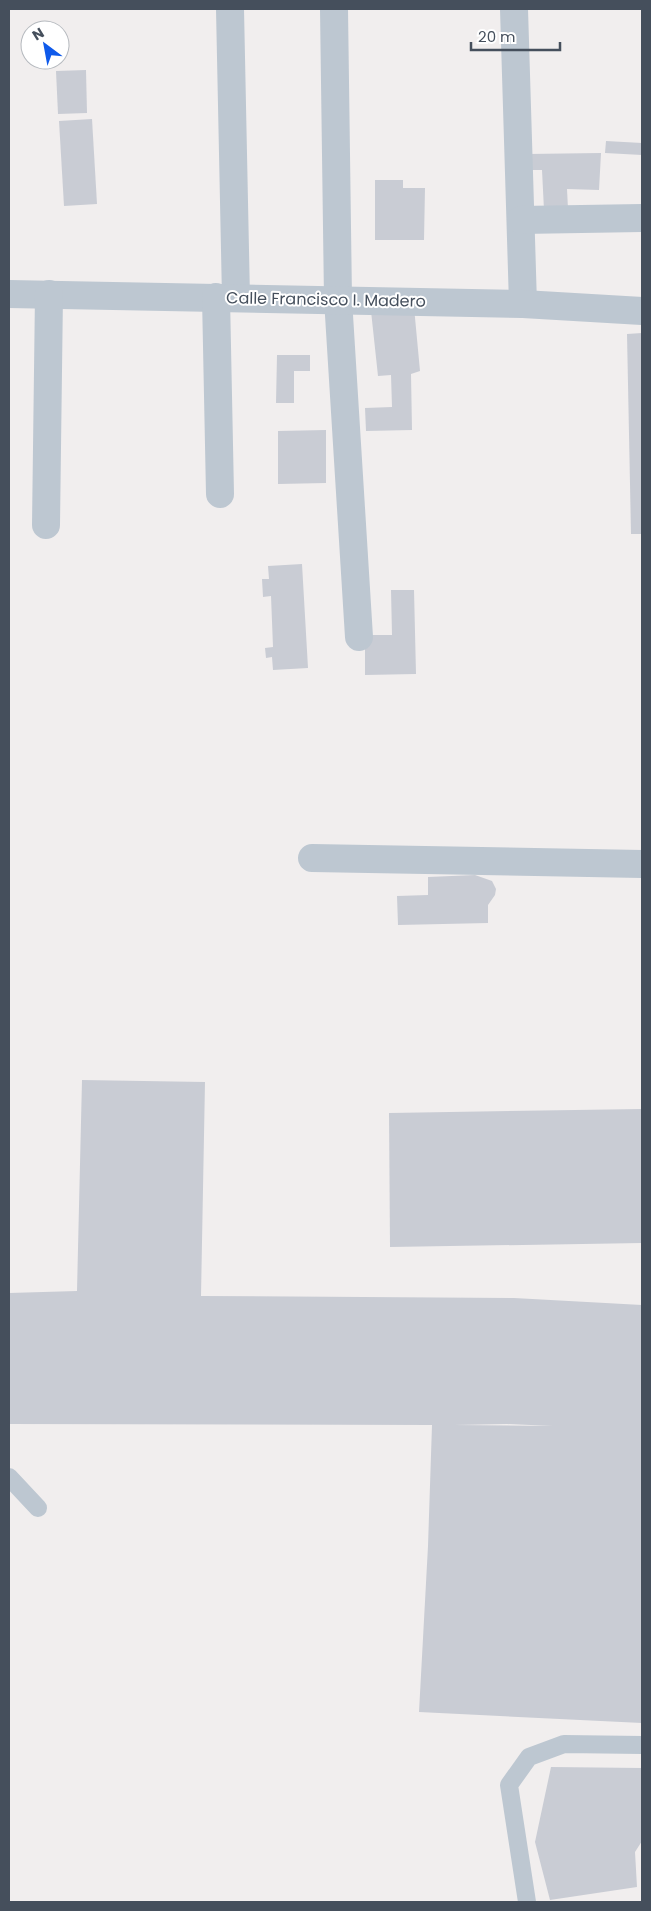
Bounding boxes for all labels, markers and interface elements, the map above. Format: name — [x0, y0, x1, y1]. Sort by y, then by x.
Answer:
north arrow — [20, 20, 70, 70]
scale bar — [471, 20, 560, 52]
text: N — [28, 23, 48, 45]
text: 20 m — [478, 26, 516, 47]
street label: Calle Francisco I. Madero — [226, 286, 426, 313]

